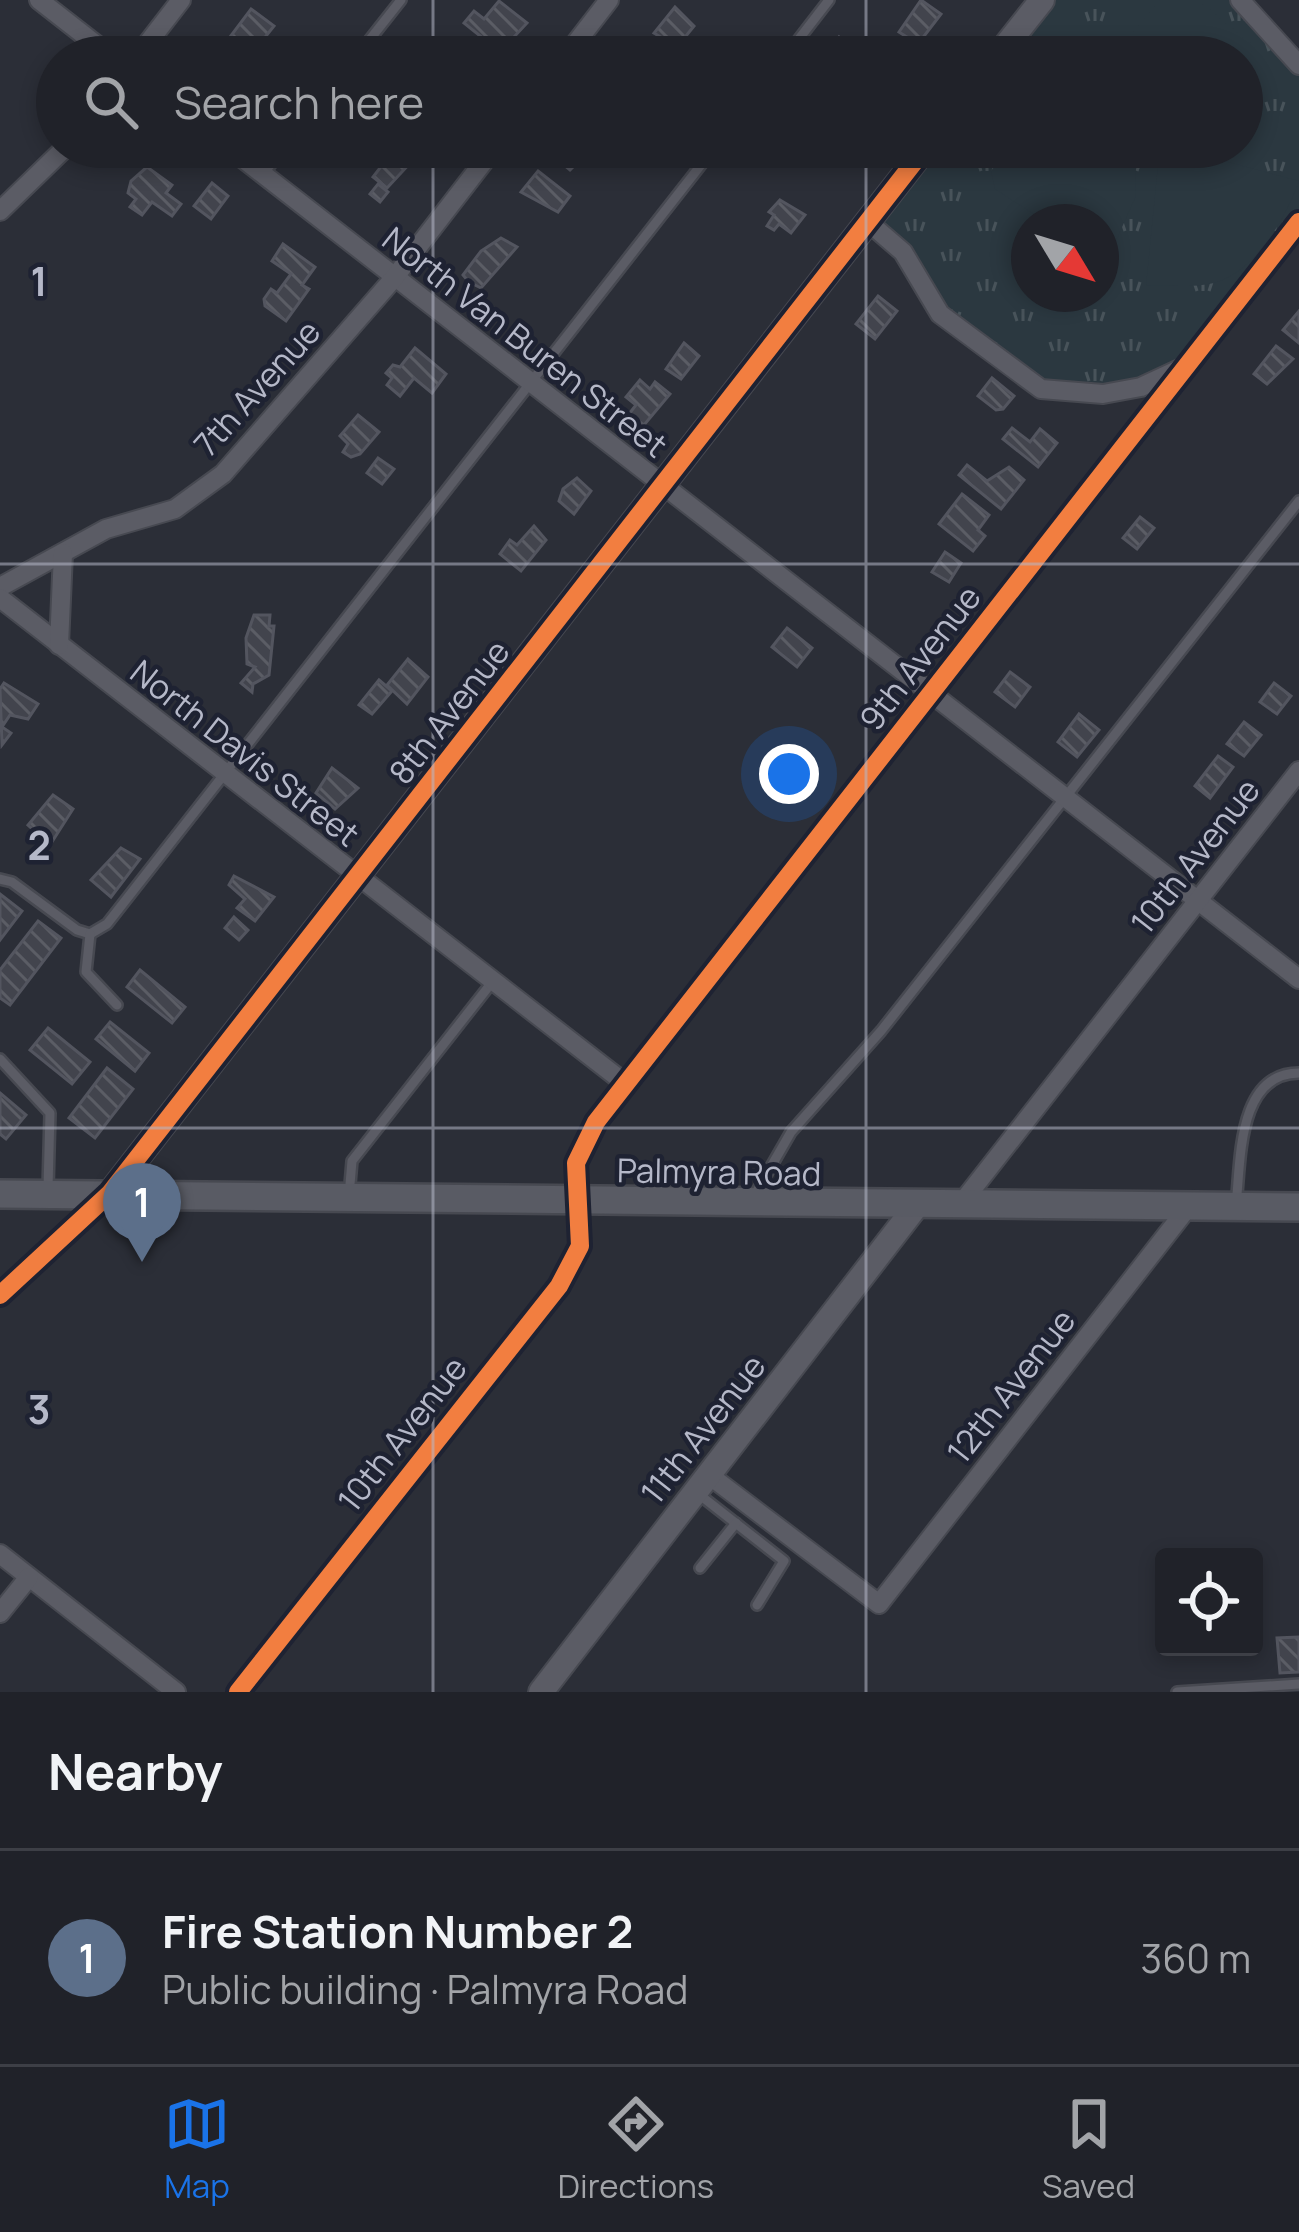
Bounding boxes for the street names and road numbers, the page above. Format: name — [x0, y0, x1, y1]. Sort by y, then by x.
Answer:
street label: North Van Buren Street — [374, 216, 677, 467]
street label: 7th Avenue — [183, 310, 330, 466]
street label: 9th Avenue — [849, 576, 991, 740]
street label: 8th Avenue — [378, 630, 519, 793]
street label: North Davis Street — [122, 649, 369, 856]
street label: 10th Avenue — [1120, 769, 1269, 943]
street label: Palmyra Road — [616, 1147, 822, 1196]
street label: 12th Avenue — [936, 1299, 1085, 1472]
street label: 11th Avenue — [630, 1345, 775, 1513]
street label: 10th Avenue — [327, 1347, 476, 1521]

